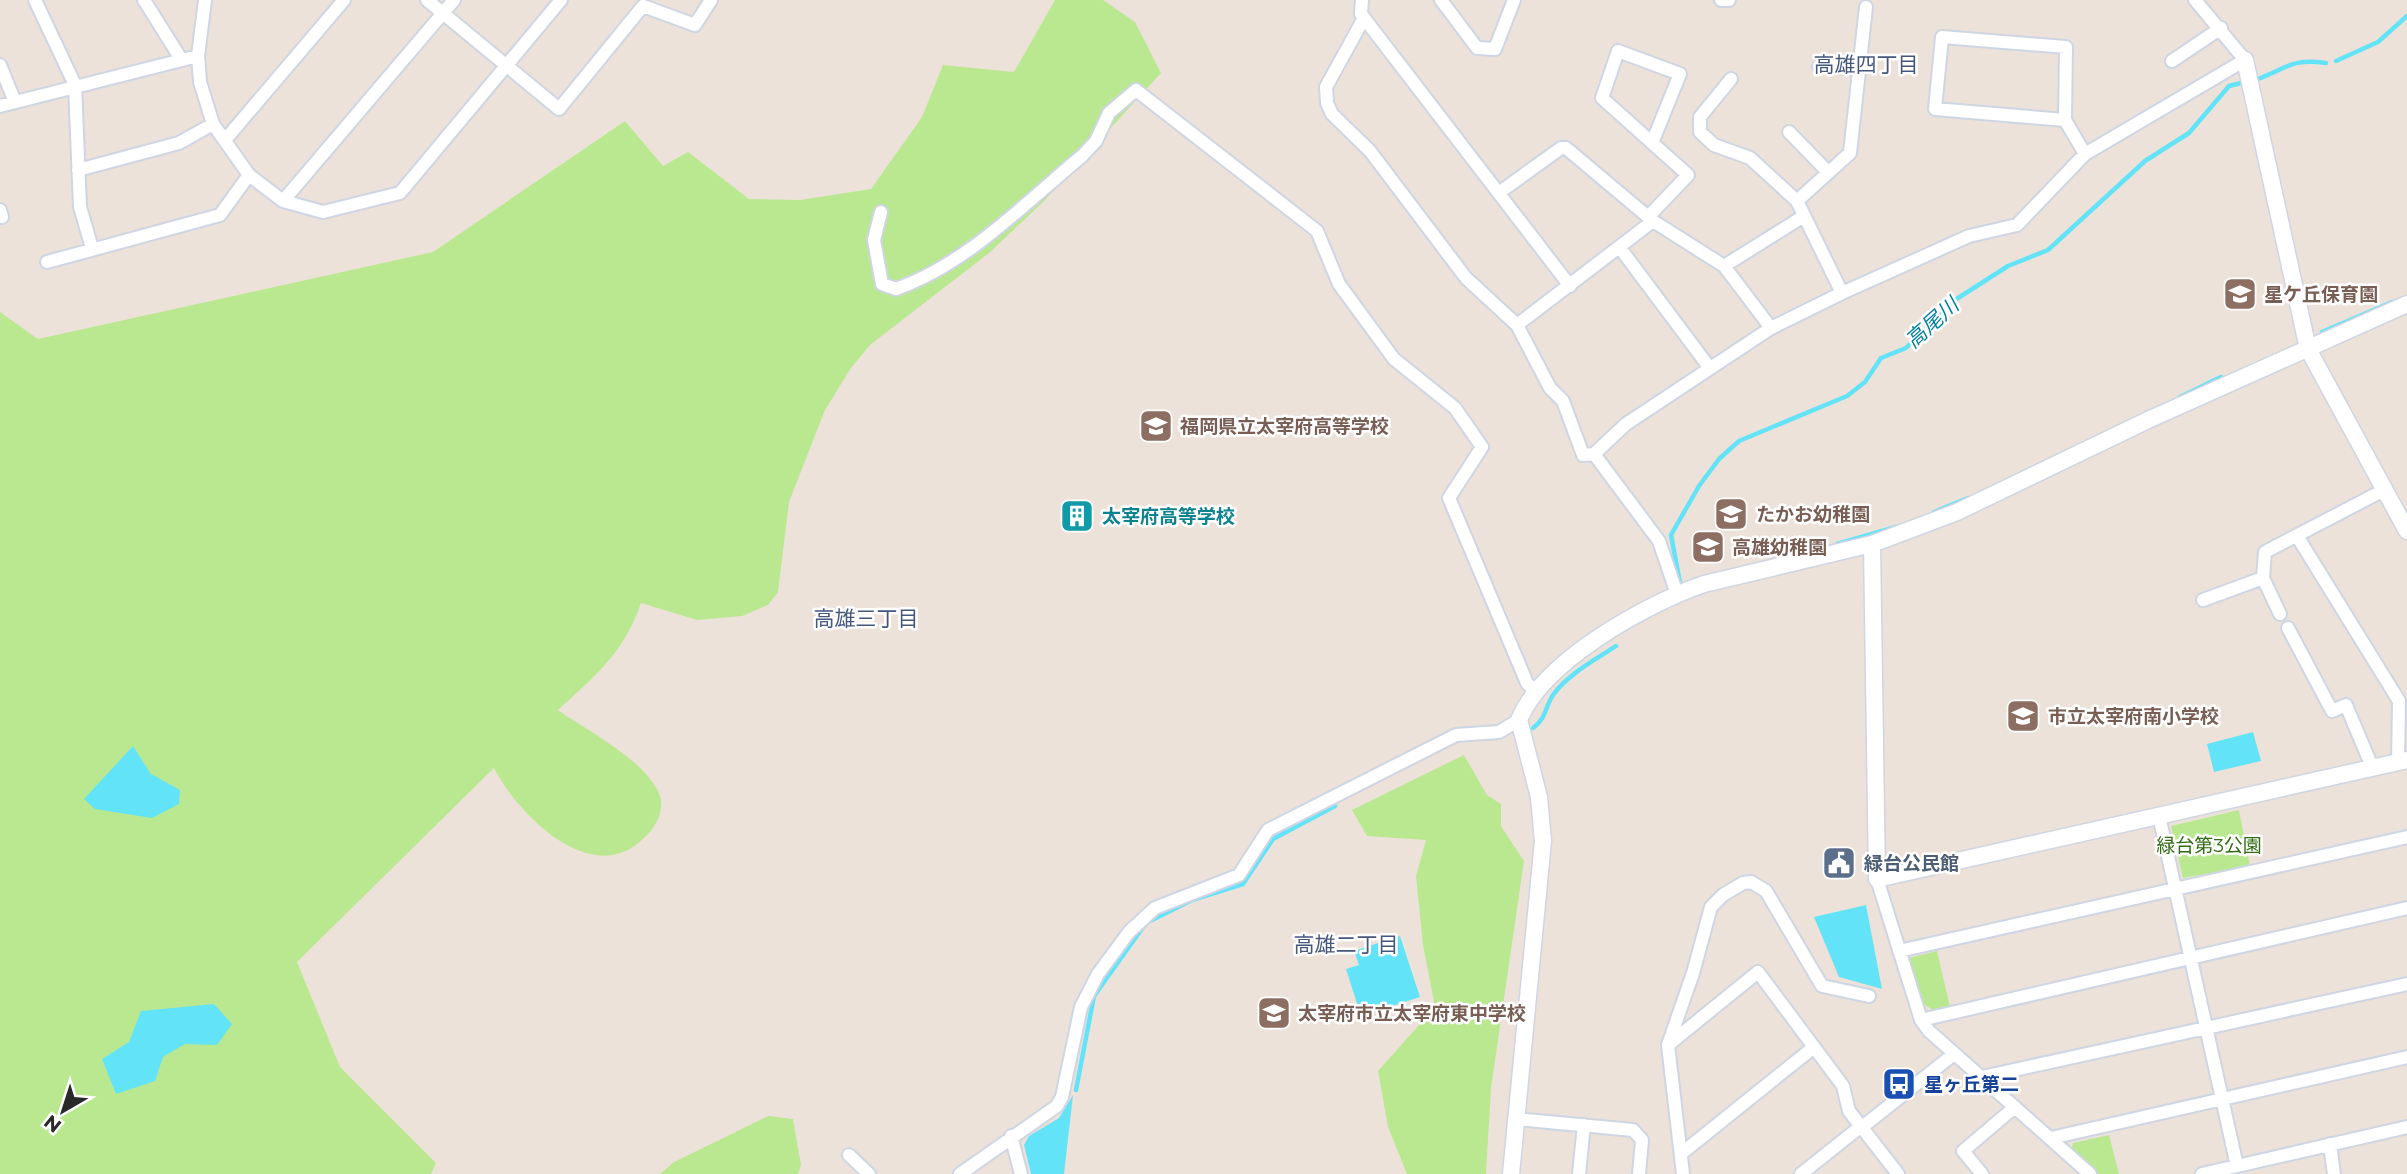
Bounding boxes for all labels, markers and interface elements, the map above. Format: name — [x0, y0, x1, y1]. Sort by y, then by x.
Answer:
district label: 高雄四丁目 — [1814, 52, 1919, 77]
school or university icon: 星ケ丘保育園 — [2221, 275, 2259, 313]
place label: 星ケ丘保育園 — [2264, 283, 2378, 306]
water label: 高尾川 — [1900, 291, 1965, 353]
school or university icon: 福岡県立太宰府高等学校 — [1137, 407, 1175, 445]
place label: 福岡県立太宰府高等学校 — [1180, 415, 1389, 438]
school or university icon: たかお幼稚園 — [1712, 495, 1750, 533]
building icon: 太宰府高等学校 — [1058, 497, 1096, 535]
place label: たかお幼稚園 — [1756, 503, 1870, 526]
place label: 太宰府高等学校 — [1102, 505, 1235, 528]
school or university icon: 高雄幼稚園 — [1689, 528, 1727, 566]
place label: 高雄幼稚園 — [1732, 536, 1827, 559]
district label: 高雄三丁目 — [814, 606, 919, 631]
school or university icon: 市立太宰府南小学校 — [2004, 697, 2042, 735]
place label: 市立太宰府南小学校 — [2048, 705, 2219, 728]
park label: 緑台第3公園 — [2156, 834, 2262, 857]
public building icon: 緑台公民館 — [1820, 844, 1858, 882]
place label: 緑台公民館 — [1864, 852, 1959, 875]
district label: 高雄二丁目 — [1294, 932, 1399, 957]
school or university icon: 太宰府市立太宰府東中学校 — [1255, 994, 1293, 1032]
place label: 太宰府市立太宰府東中学校 — [1298, 1002, 1526, 1025]
bus stop icon: 星ヶ丘第二 — [1880, 1065, 1918, 1103]
place label: 星ヶ丘第二 — [1924, 1073, 2019, 1096]
north arrow — [28, 1076, 98, 1146]
text: N — [39, 1110, 66, 1138]

